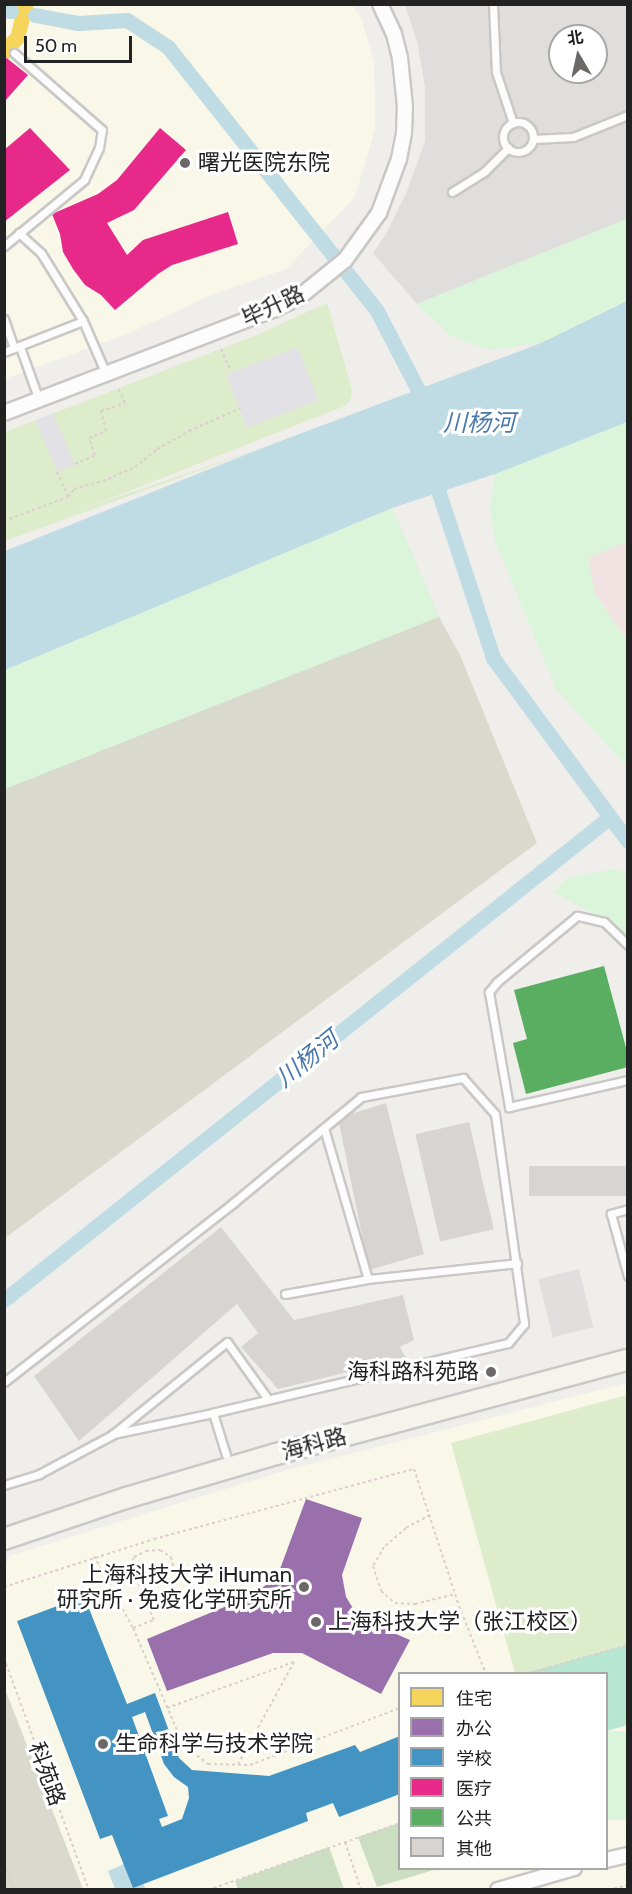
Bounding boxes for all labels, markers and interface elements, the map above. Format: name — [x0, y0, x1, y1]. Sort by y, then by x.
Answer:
scale bar — [27, 24, 135, 62]
north arrow — [548, 24, 608, 84]
text: 北 — [566, 27, 585, 48]
text: 50 m — [35, 35, 77, 57]
place label: 曙光医院东院 — [198, 150, 330, 176]
marker: 曙光医院东院 — [176, 154, 194, 172]
street label: 毕升路 — [238, 280, 308, 332]
water label: 川杨河 — [443, 409, 515, 437]
water label: 川杨河 — [270, 1025, 344, 1093]
place label: 海科路科苑路 — [347, 1359, 479, 1385]
marker: 海科路科苑路 — [484, 1365, 498, 1379]
street label: 海科路 — [279, 1423, 349, 1465]
place label: 上海科技大学 iHuman 研究所 · 免疫化学研究所 — [57, 1561, 292, 1612]
marker: 上海科技大学 iHuman 研究所 · 免疫化学研究所 — [297, 1580, 311, 1594]
place label: 上海科技大学（张江校区） — [328, 1609, 592, 1635]
marker: 上海科技大学（张江校区） — [309, 1615, 323, 1629]
legend — [398, 1672, 608, 1870]
text: 住宅 — [456, 1688, 492, 1710]
text: 办公 — [456, 1718, 492, 1740]
place label: 生命科学与技术学院 — [115, 1731, 313, 1757]
marker: 生命科学与技术学院 — [96, 1737, 110, 1751]
street label: 科苑路 — [23, 1738, 71, 1810]
text: 学校 — [456, 1748, 492, 1770]
text: 医疗 — [456, 1778, 492, 1800]
text: 公共 — [456, 1808, 492, 1830]
text: 其他 — [456, 1838, 492, 1860]

